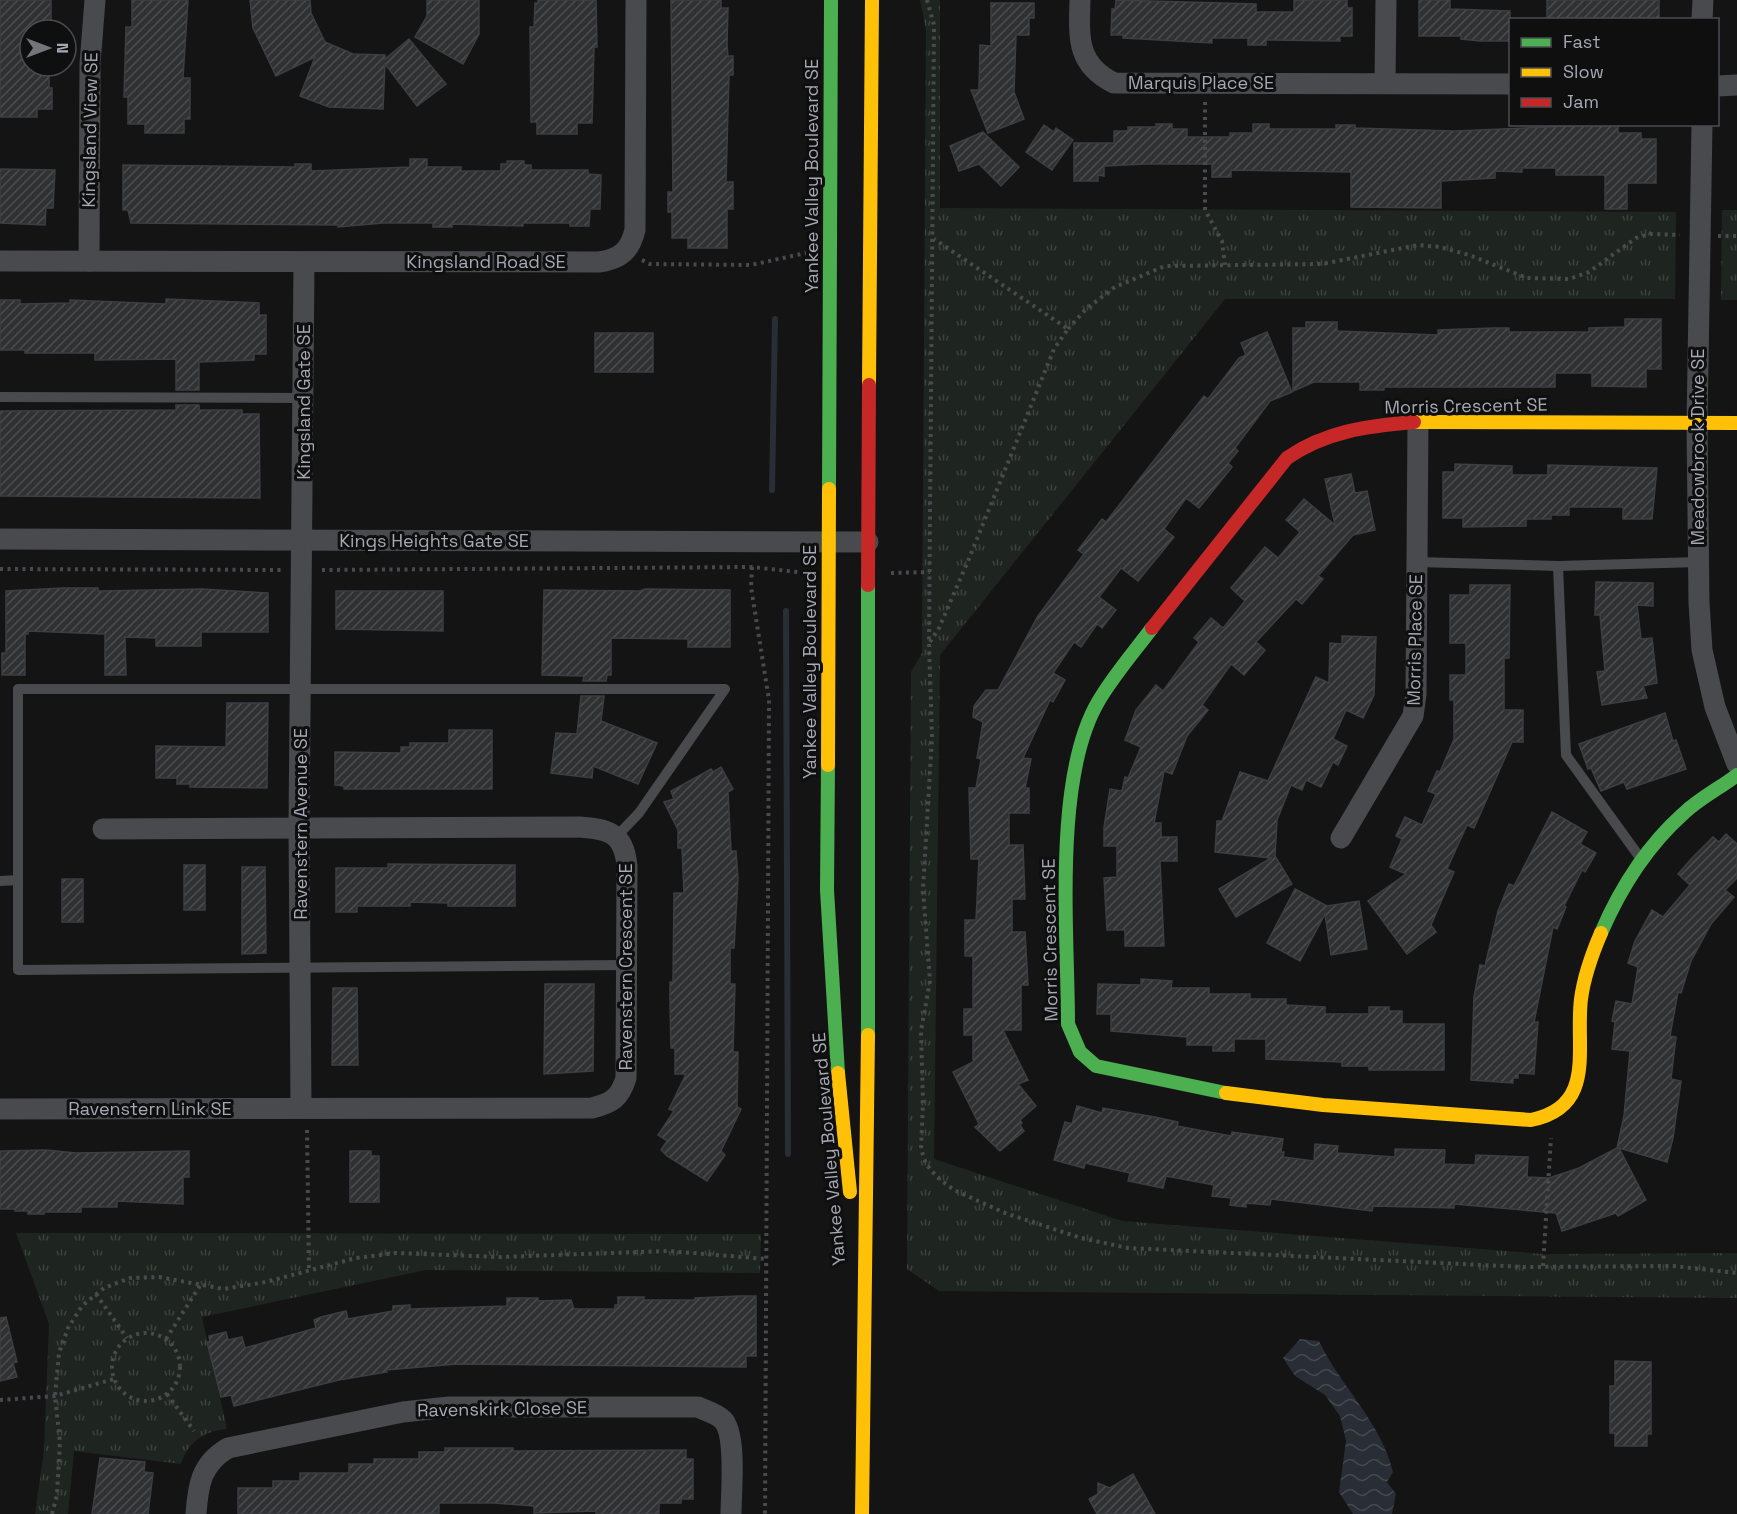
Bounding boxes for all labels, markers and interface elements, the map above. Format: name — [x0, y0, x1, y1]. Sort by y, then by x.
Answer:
north arrow — [18, 18, 78, 78]
legend — [1509, 18, 1719, 126]
text: Fast — [1563, 30, 1600, 53]
text: N — [52, 43, 73, 53]
street label: Kingsland View SE — [77, 52, 102, 208]
street label: Yankee Valley Boulevard SE — [800, 59, 823, 293]
text: Slow — [1563, 60, 1604, 83]
street label: Marquis Place SE — [1128, 71, 1274, 94]
text: Jam — [1563, 90, 1599, 113]
street label: Kingsland Road SE — [406, 250, 566, 273]
street label: Kingsland Gate SE — [292, 324, 315, 480]
street label: Meadowbrook Drive SE — [1686, 349, 1709, 545]
street label: Morris Crescent SE — [1384, 393, 1548, 418]
street label: Kings Heights Gate SE — [339, 529, 529, 552]
street label: Yankee Valley Boulevard SE — [798, 545, 821, 779]
street label: Morris Place SE — [1402, 574, 1427, 706]
street label: Ravenstern Avenue SE — [289, 728, 312, 920]
street label: Morris Crescent SE — [1037, 858, 1062, 1022]
street label: Ravenstern Crescent SE — [614, 863, 637, 1071]
street label: Yankee Valley Boulevard SE — [807, 1031, 850, 1267]
street label: Ravenstern Link SE — [68, 1097, 232, 1120]
street label: Ravenskirk Close SE — [417, 1396, 587, 1421]

